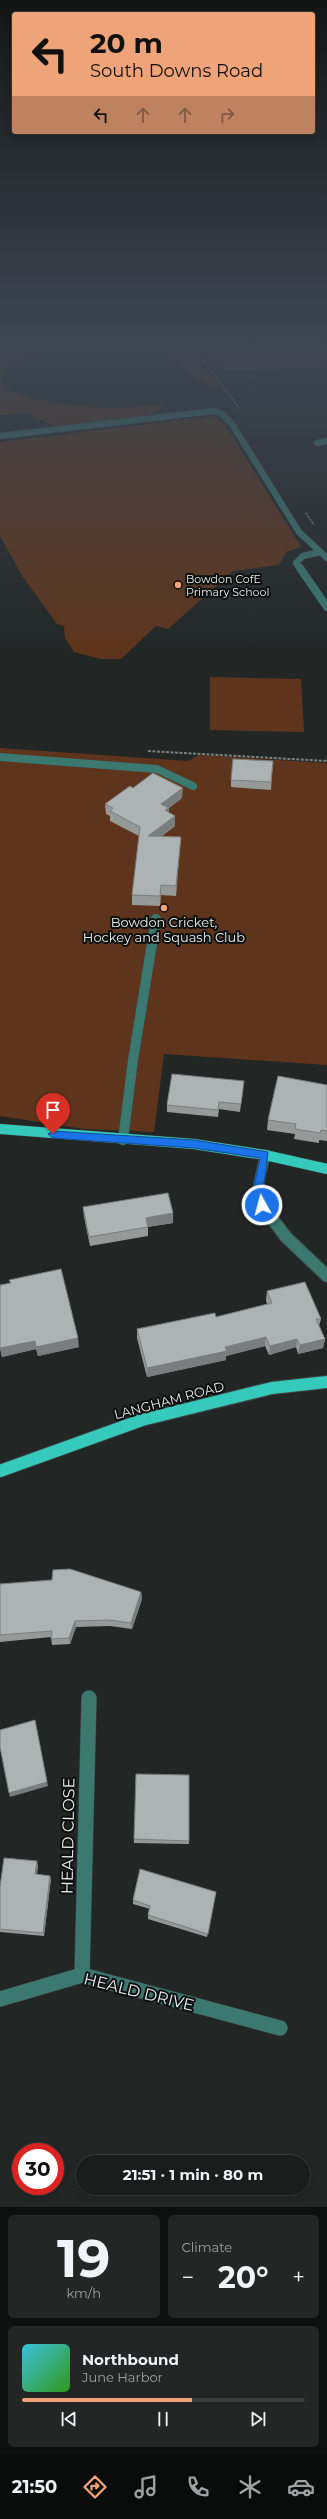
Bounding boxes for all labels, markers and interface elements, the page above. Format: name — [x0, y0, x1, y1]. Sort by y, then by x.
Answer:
text: 20 m — [90, 26, 163, 60]
icon: left — [24, 28, 76, 80]
text: South Downs Road — [90, 60, 263, 82]
icon: left — [90, 104, 112, 126]
icon: ahead — [132, 104, 154, 126]
icon: ahead — [174, 104, 196, 126]
icon: right — [216, 104, 238, 126]
place label: Bowdon CofE Primary School — [186, 572, 269, 599]
marker: Bowdon CofE Primary School — [173, 580, 183, 590]
marker: Bowdon Cricket, Hockey and Squash Club — [159, 903, 169, 913]
place label: Bowdon Cricket, Hockey and Squash Club — [83, 914, 245, 945]
pin — [36, 1093, 70, 1134]
icon: arrive — [42, 1099, 64, 1121]
position arrow — [241, 1184, 283, 1226]
street label: LANGHAM ROAD — [112, 1378, 226, 1422]
street label: HEALD CLOSE — [57, 1778, 79, 1894]
street label: HEALD DRIVE — [82, 1969, 196, 2015]
speed limit sign: 30 — [12, 2143, 64, 2195]
text: 21:51 · 1 min · 80 m — [123, 2165, 263, 2184]
text: 19 — [57, 2227, 111, 2290]
text: Climate — [182, 2239, 232, 2255]
text: 20° — [218, 2259, 269, 2296]
text: − — [182, 2264, 194, 2291]
text: + — [292, 2264, 305, 2291]
text: km/h — [66, 2285, 101, 2301]
text: Northbound — [82, 2350, 179, 2369]
text: June Harbor — [82, 2369, 163, 2385]
icon: previous — [58, 2408, 80, 2430]
icon: pause — [152, 2408, 174, 2430]
icon: next — [247, 2408, 269, 2430]
icon: directions — [81, 2473, 109, 2501]
icon: music — [132, 2473, 160, 2501]
icon: phone — [184, 2473, 212, 2501]
icon: climate — [236, 2473, 264, 2501]
icon: car — [287, 2473, 315, 2501]
text: 21:50 — [12, 2476, 57, 2498]

